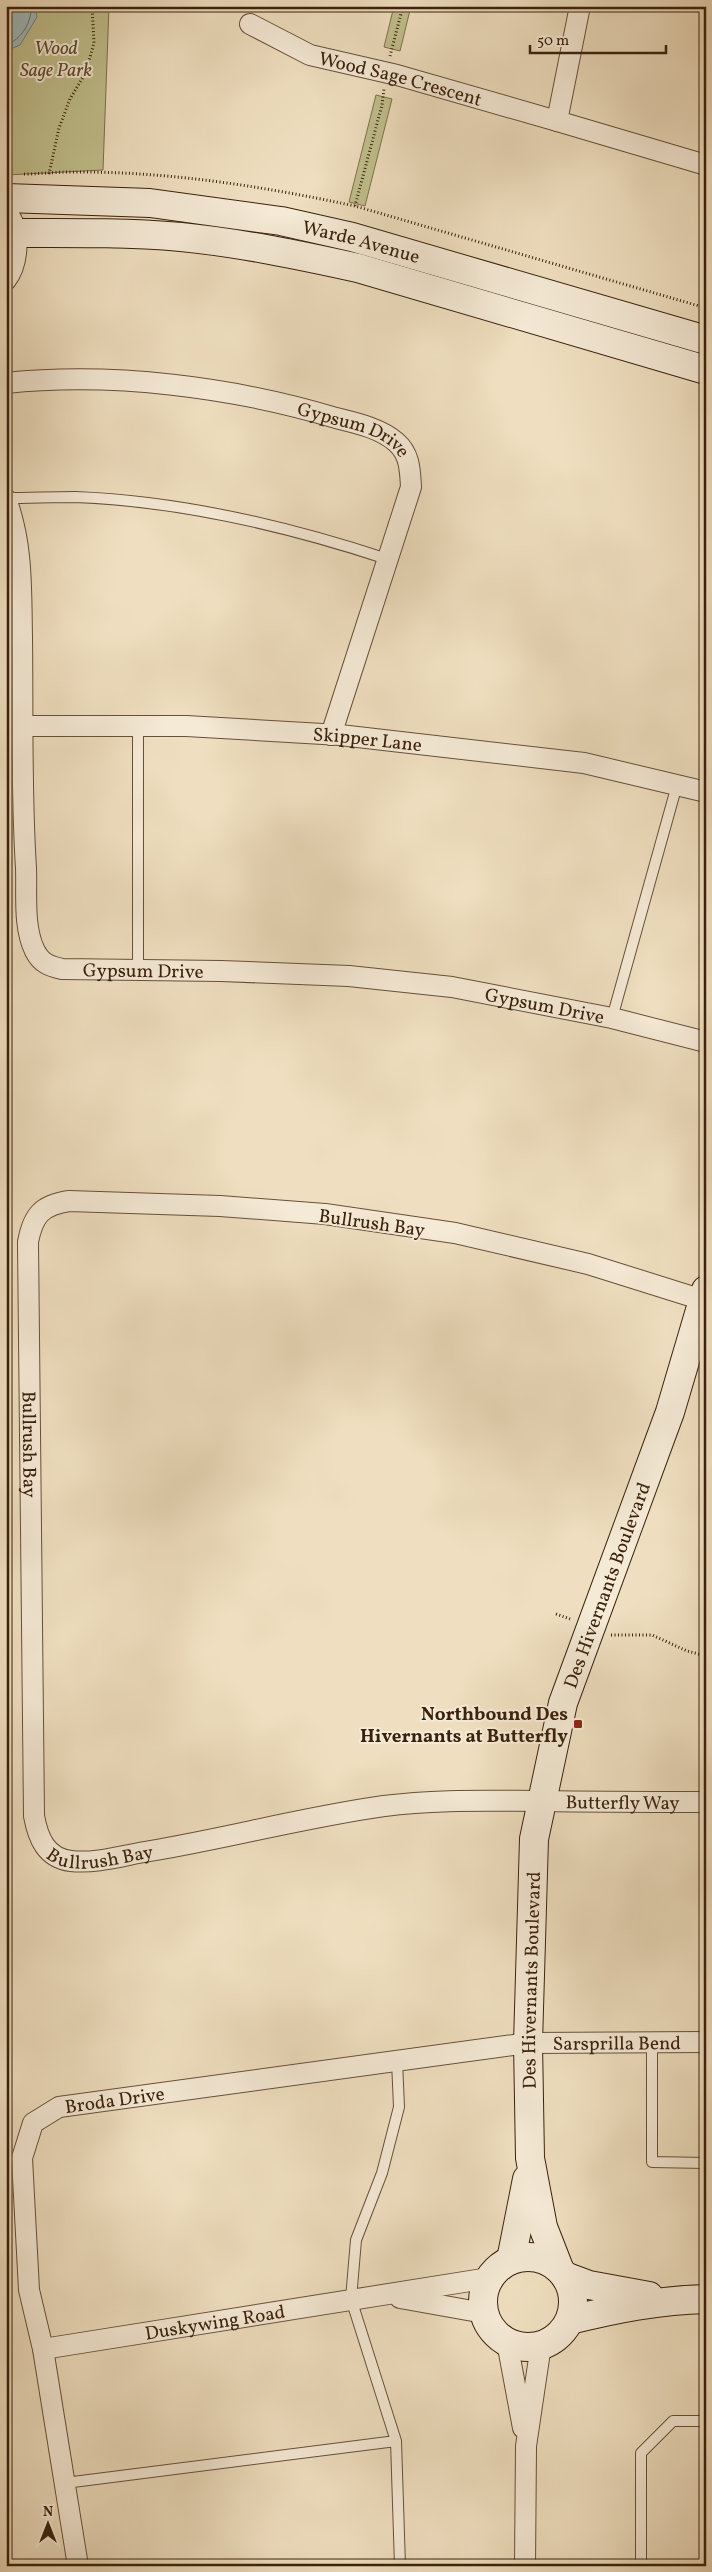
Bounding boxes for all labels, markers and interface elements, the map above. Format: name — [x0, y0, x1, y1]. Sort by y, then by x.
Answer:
scale bar — [530, 22, 666, 54]
text: 50 m — [537, 31, 569, 52]
park label: Wood Sage Park — [20, 36, 92, 84]
street label: Wood Sage Crescent — [316, 46, 485, 114]
street label: Warde Avenue — [299, 215, 423, 271]
street label: Gypsum Drive — [294, 397, 415, 463]
street label: Skipper Lane — [312, 722, 423, 759]
street label: Gypsum Drive — [83, 958, 204, 986]
street label: Gypsum Drive — [483, 983, 606, 1031]
street label: Bullrush Bay — [317, 1204, 426, 1244]
street label: Bullrush Bay — [15, 1391, 42, 1498]
street label: Des Hivernants Boulevard — [558, 1479, 658, 1693]
place label: Northbound Des Hivernants at Butterfly — [360, 1702, 568, 1750]
marker: Northbound Des Hivernants at Butterfly — [572, 1718, 584, 1730]
street label: Butterfly Way — [565, 1790, 680, 1817]
street label: Bullrush Bay — [40, 1840, 155, 1877]
street label: Des Hivernants Boulevard — [517, 1871, 548, 2089]
street label: Sarsprilla Bend — [553, 2031, 681, 2058]
street label: Broda Drive — [63, 2082, 166, 2121]
street label: Duskywing Road — [143, 2300, 287, 2348]
north arrow — [22, 2500, 72, 2550]
text: N — [43, 2503, 53, 2522]

